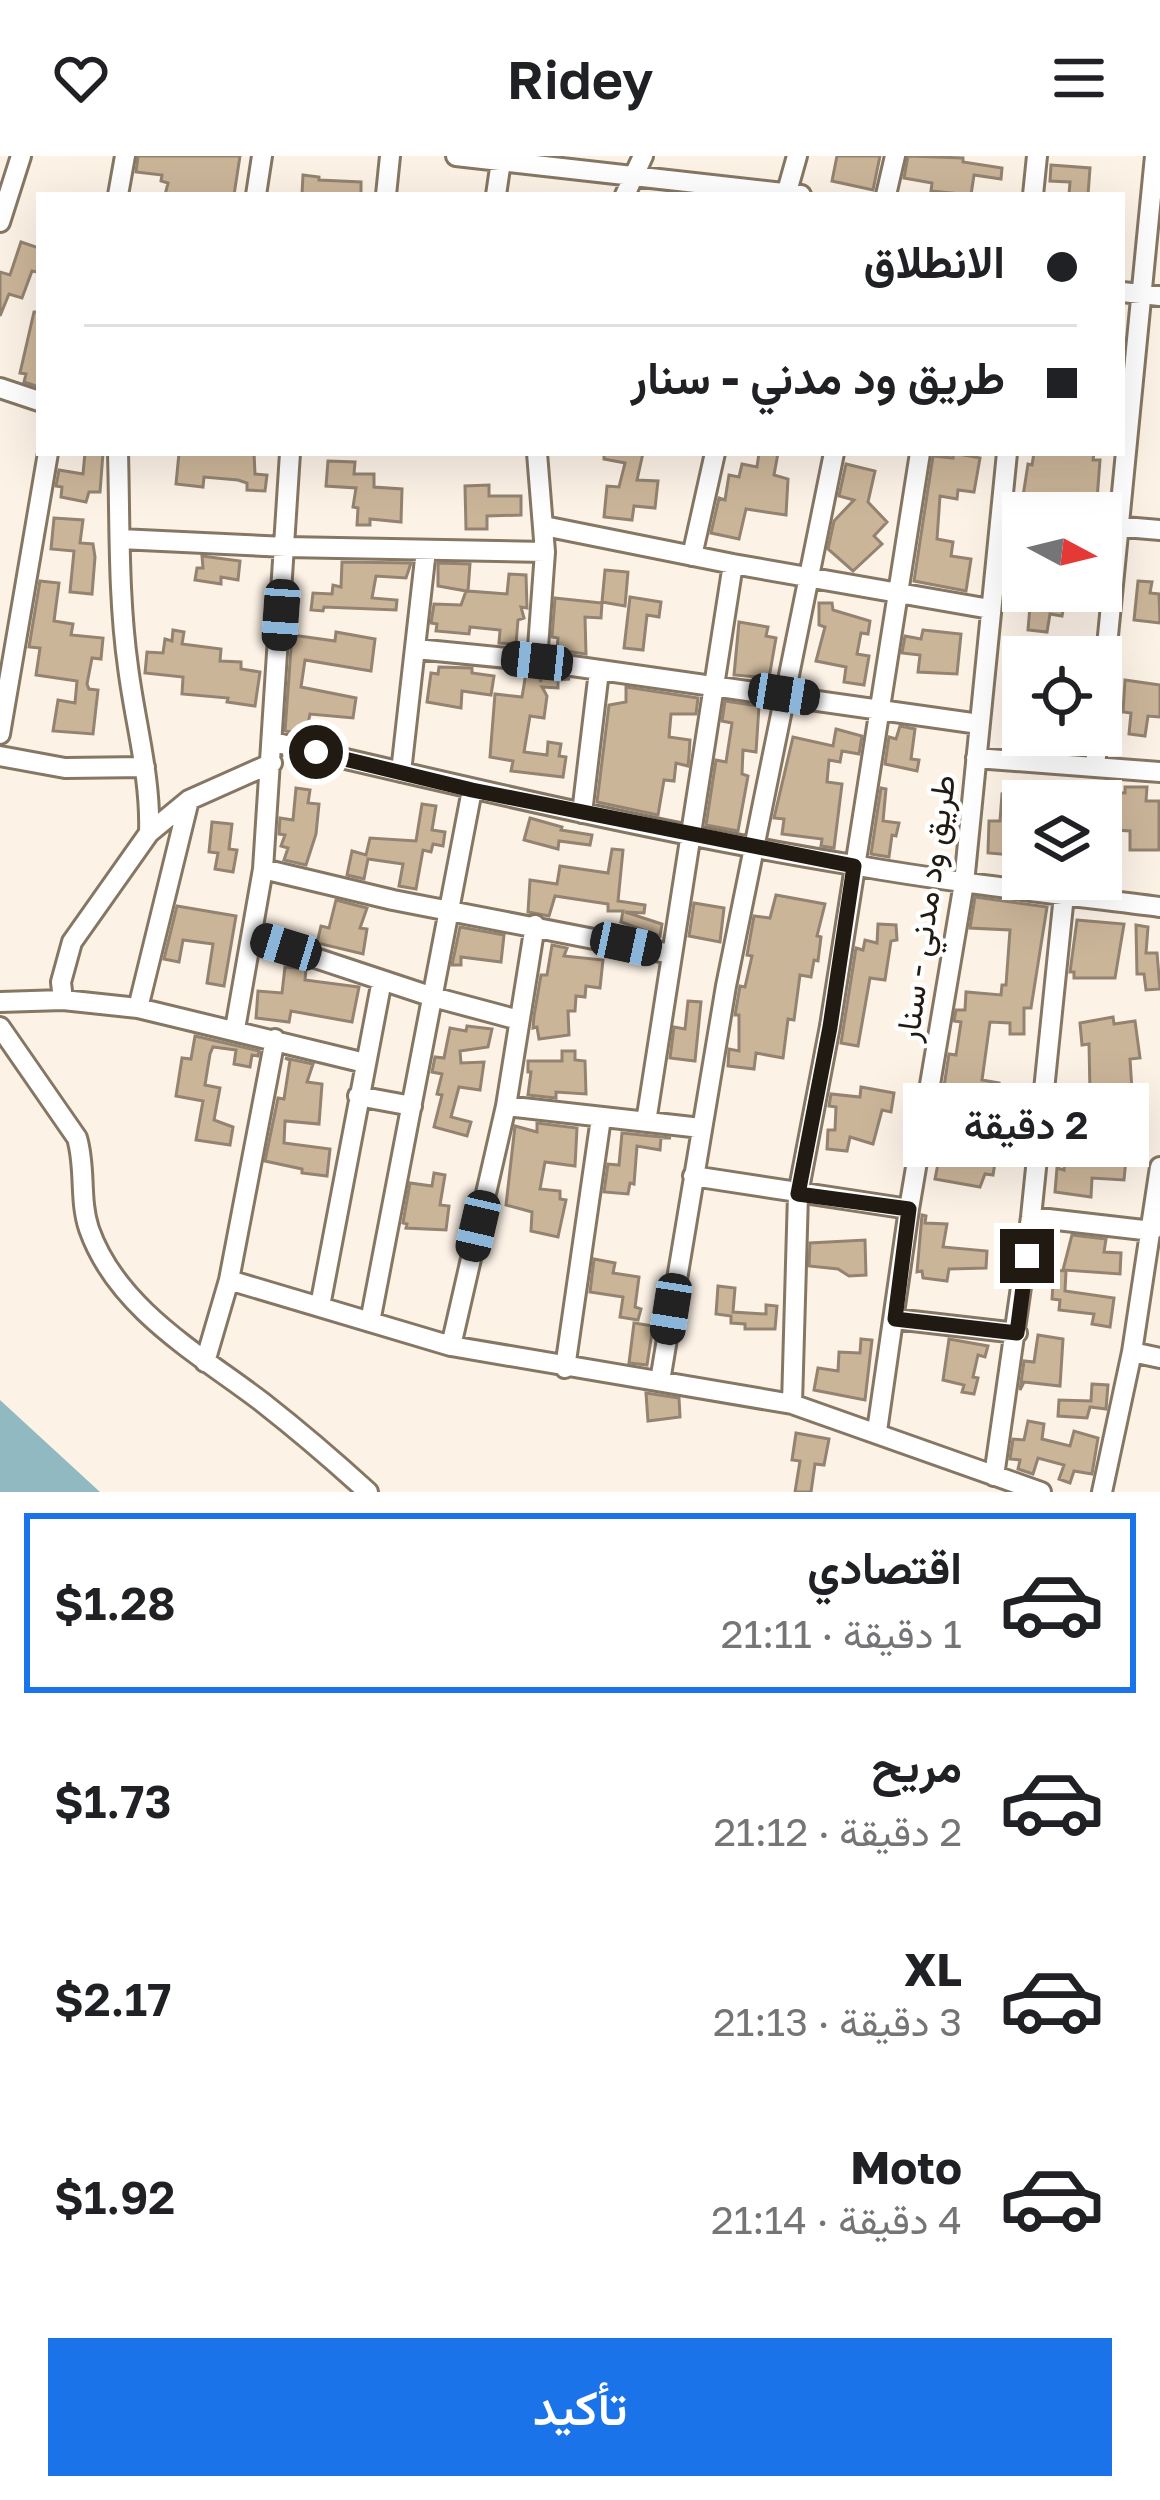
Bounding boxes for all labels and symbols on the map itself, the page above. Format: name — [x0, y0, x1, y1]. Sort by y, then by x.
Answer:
north arrow — [1002, 492, 1122, 612]
car — [261, 578, 301, 652]
car — [499, 639, 575, 683]
car — [746, 671, 822, 717]
route start — [289, 725, 343, 779]
street label: طريق ود مدني - سنار — [886, 772, 970, 1046]
car — [246, 919, 326, 975]
car — [587, 919, 665, 969]
callout: 2 دقيقة — [904, 1082, 1150, 1166]
car — [452, 1187, 504, 1265]
route end — [1000, 1229, 1054, 1283]
car — [648, 1271, 694, 1347]

